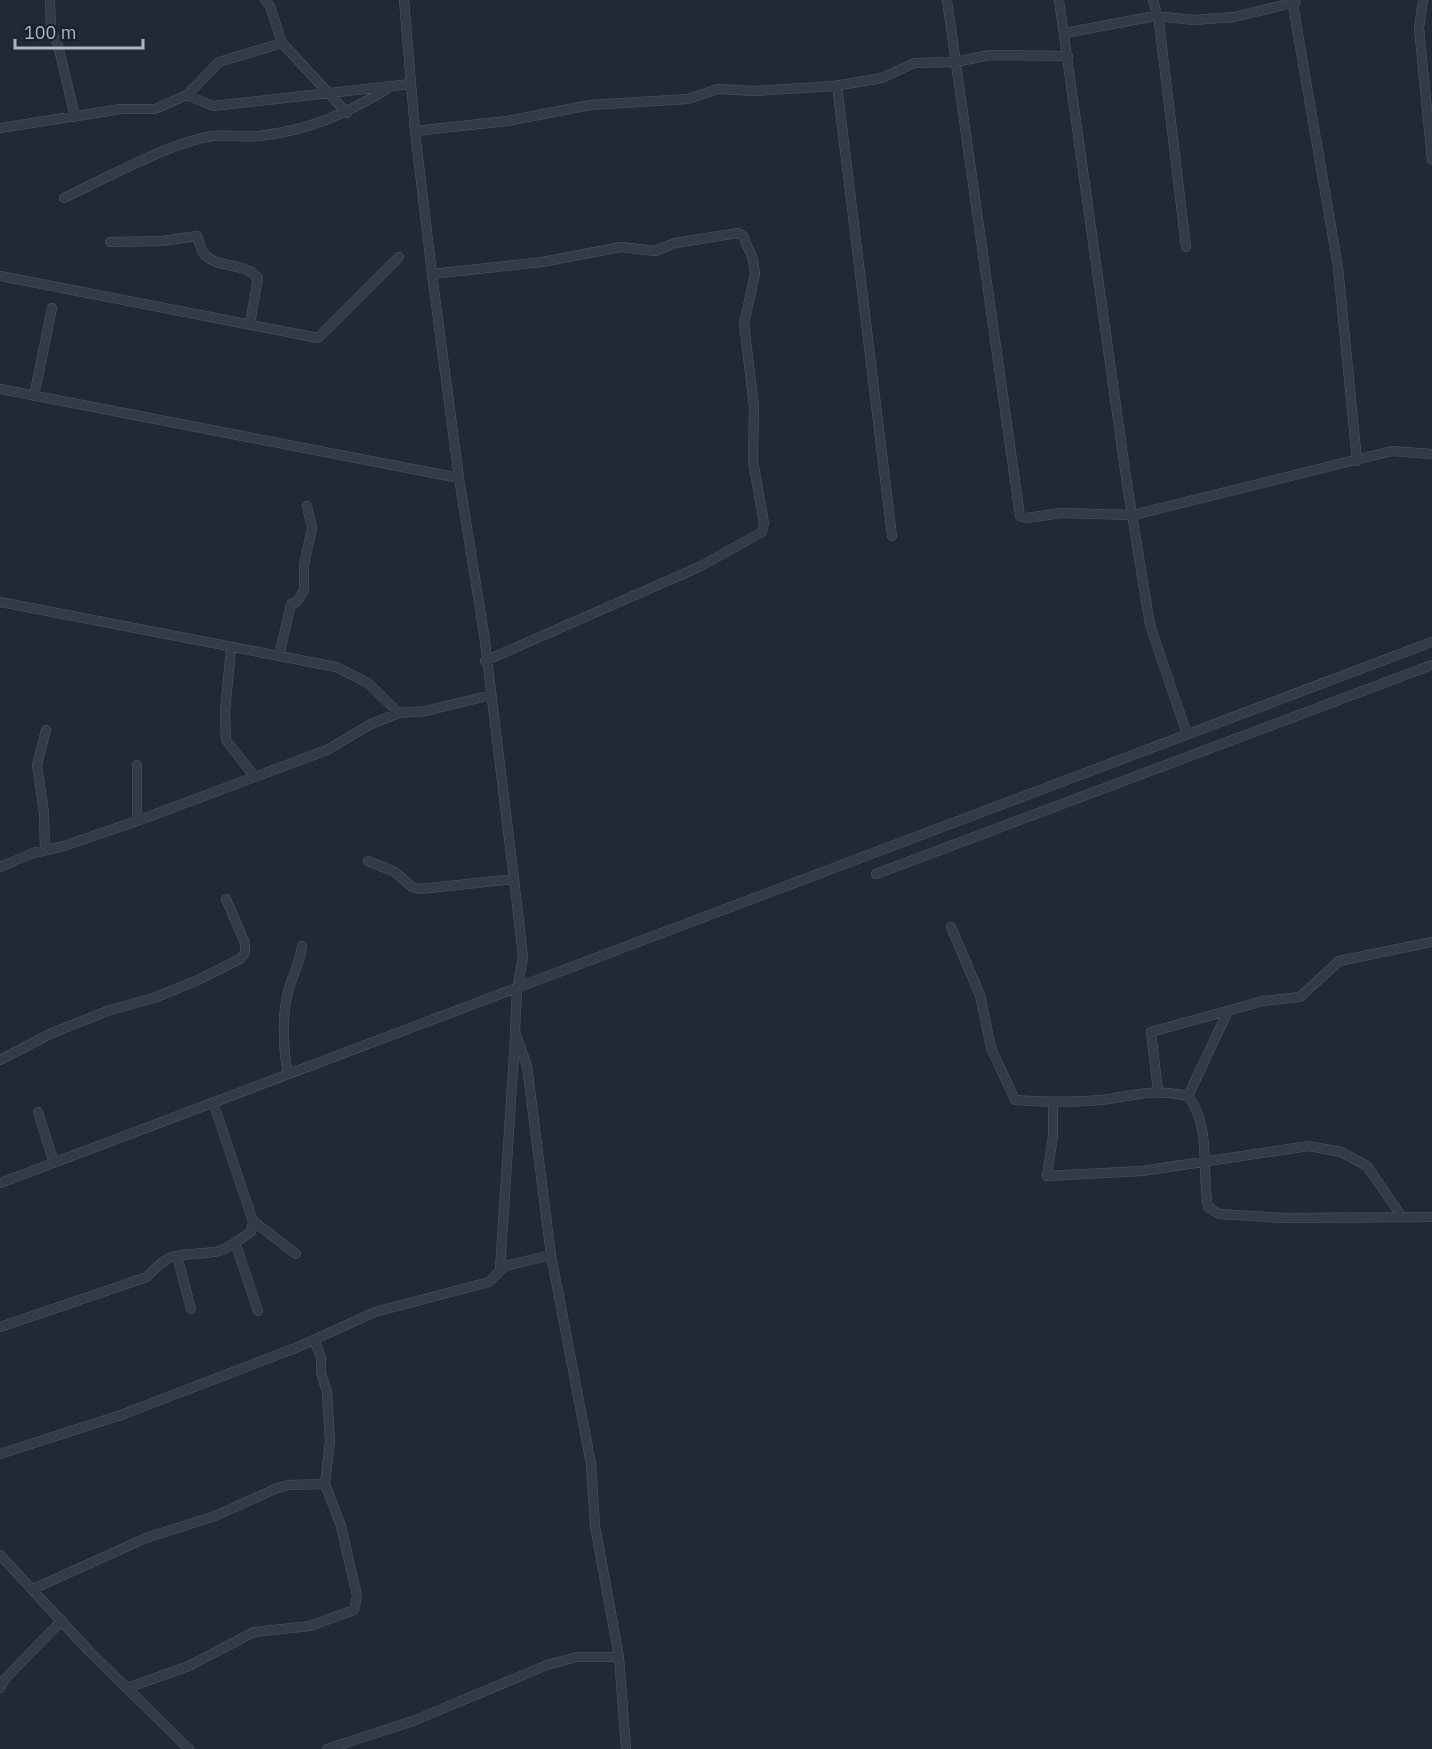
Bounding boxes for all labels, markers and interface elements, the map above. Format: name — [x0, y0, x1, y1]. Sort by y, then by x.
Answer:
scale bar — [15, 12, 142, 50]
text: 100 m — [24, 21, 76, 44]

